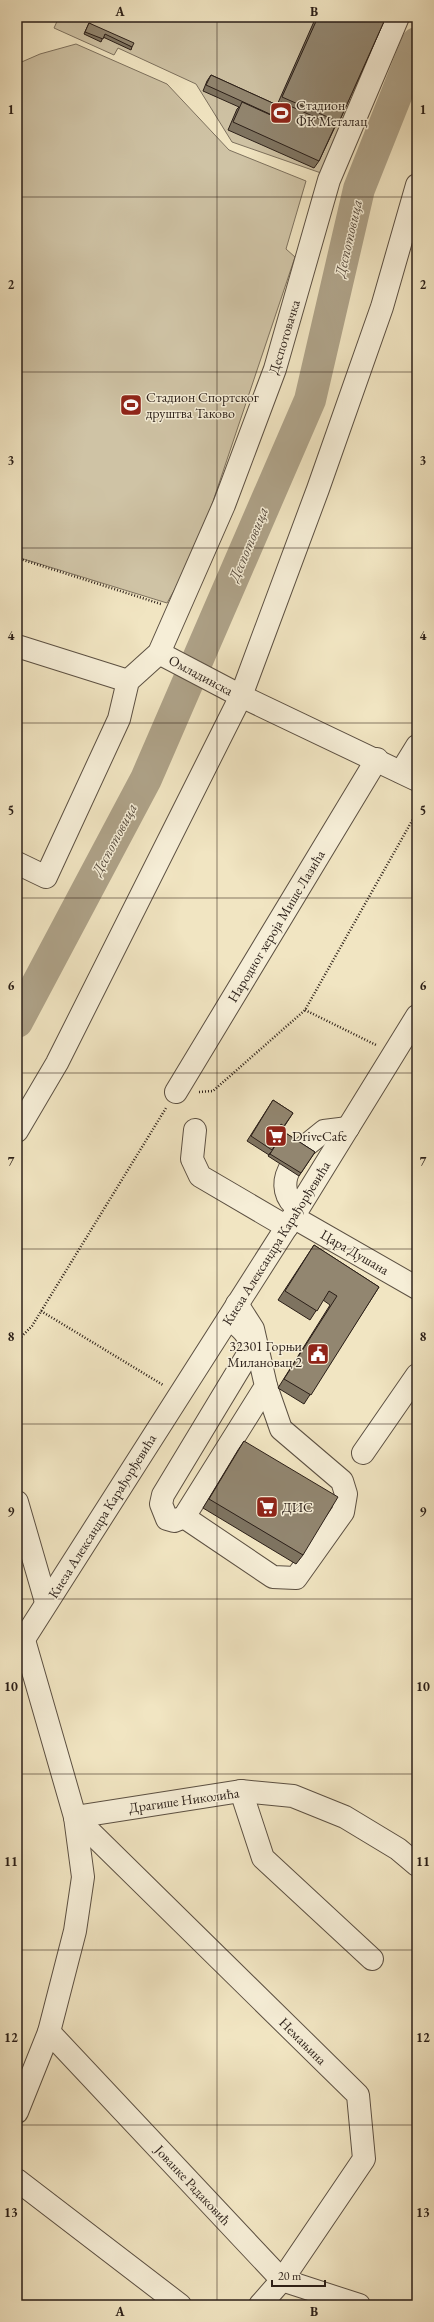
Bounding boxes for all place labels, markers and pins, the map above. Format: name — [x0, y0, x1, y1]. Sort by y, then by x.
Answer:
place label: Стадион ФК Металац — [296, 96, 368, 130]
sports icon: Стадион ФК Металац — [268, 100, 294, 126]
place label: Стадион Спортског друштва Таково — [146, 388, 259, 422]
sports icon: Стадион Спортског друштва Таково — [118, 392, 144, 418]
supermarket icon: DriveCafe — [263, 1123, 289, 1149]
place label: DriveCafe — [292, 1127, 348, 1145]
place label: 32301 Горњи Милановац 2 — [227, 1337, 303, 1371]
public building icon: 32301 Горњи Милановац 2 — [305, 1341, 331, 1367]
supermarket icon: ДИС — [254, 1494, 280, 1520]
place label: ДИС — [282, 1498, 313, 1516]

